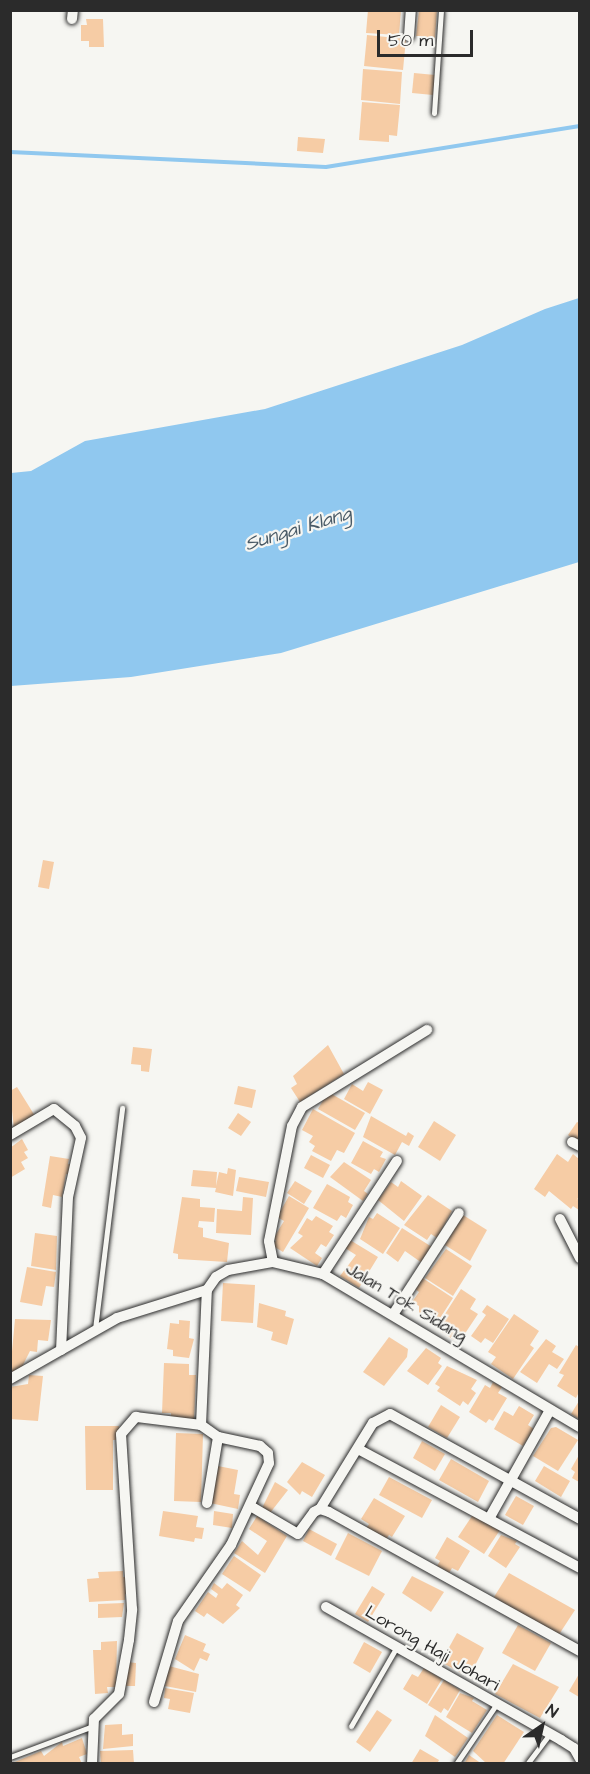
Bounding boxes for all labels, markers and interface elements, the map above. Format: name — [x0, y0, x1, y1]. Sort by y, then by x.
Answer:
scale bar — [380, 18, 476, 56]
text: 50 m — [388, 28, 433, 53]
water label: Sungai Klang — [242, 501, 354, 557]
street label: Jalan Tok Sidang — [342, 1258, 470, 1348]
street label: Lorong Haji Johari — [361, 1602, 503, 1696]
north arrow — [512, 1696, 572, 1756]
text: N — [542, 1699, 562, 1723]

